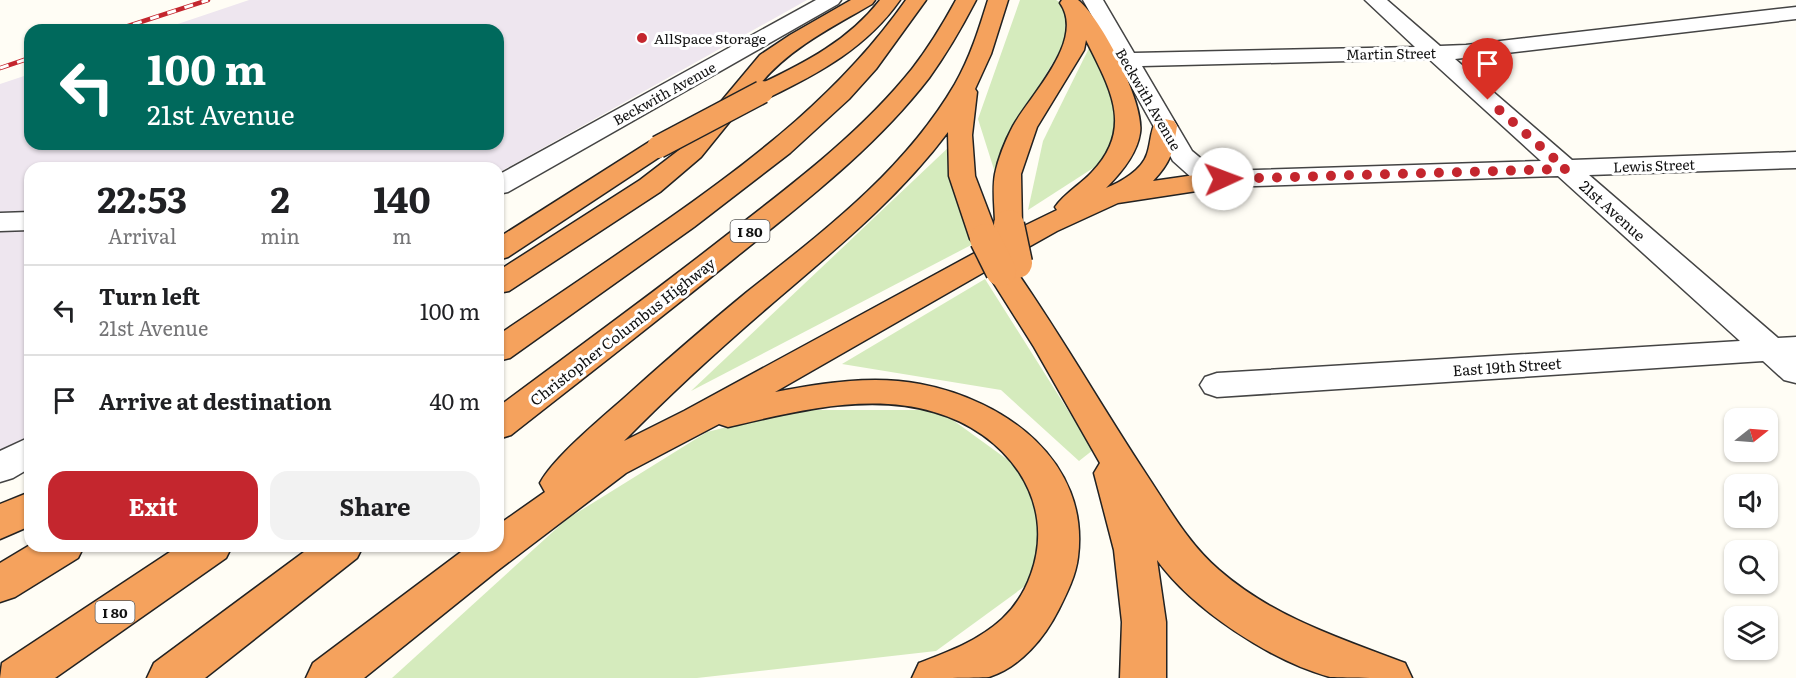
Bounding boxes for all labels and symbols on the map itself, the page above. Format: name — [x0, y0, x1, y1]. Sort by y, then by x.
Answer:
place label: AllSpace Storage — [654, 28, 766, 48]
marker: AllSpace Storage — [635, 31, 649, 45]
pin — [1462, 38, 1513, 100]
street label: Martin Street — [1346, 42, 1437, 64]
street label: Beckwith Avenue — [1112, 44, 1186, 154]
street label: Beckwith Avenue — [609, 56, 719, 130]
position arrow — [1191, 147, 1255, 211]
street label: Lewis Street — [1613, 154, 1696, 176]
street label: 21st Avenue — [1575, 174, 1651, 246]
road number: I 80 — [730, 220, 770, 242]
street label: Christopher Columbus Highway — [524, 251, 720, 411]
street label: East 19th Street — [1452, 351, 1562, 381]
north arrow — [1724, 408, 1778, 462]
road number: I 80 — [96, 601, 134, 623]

